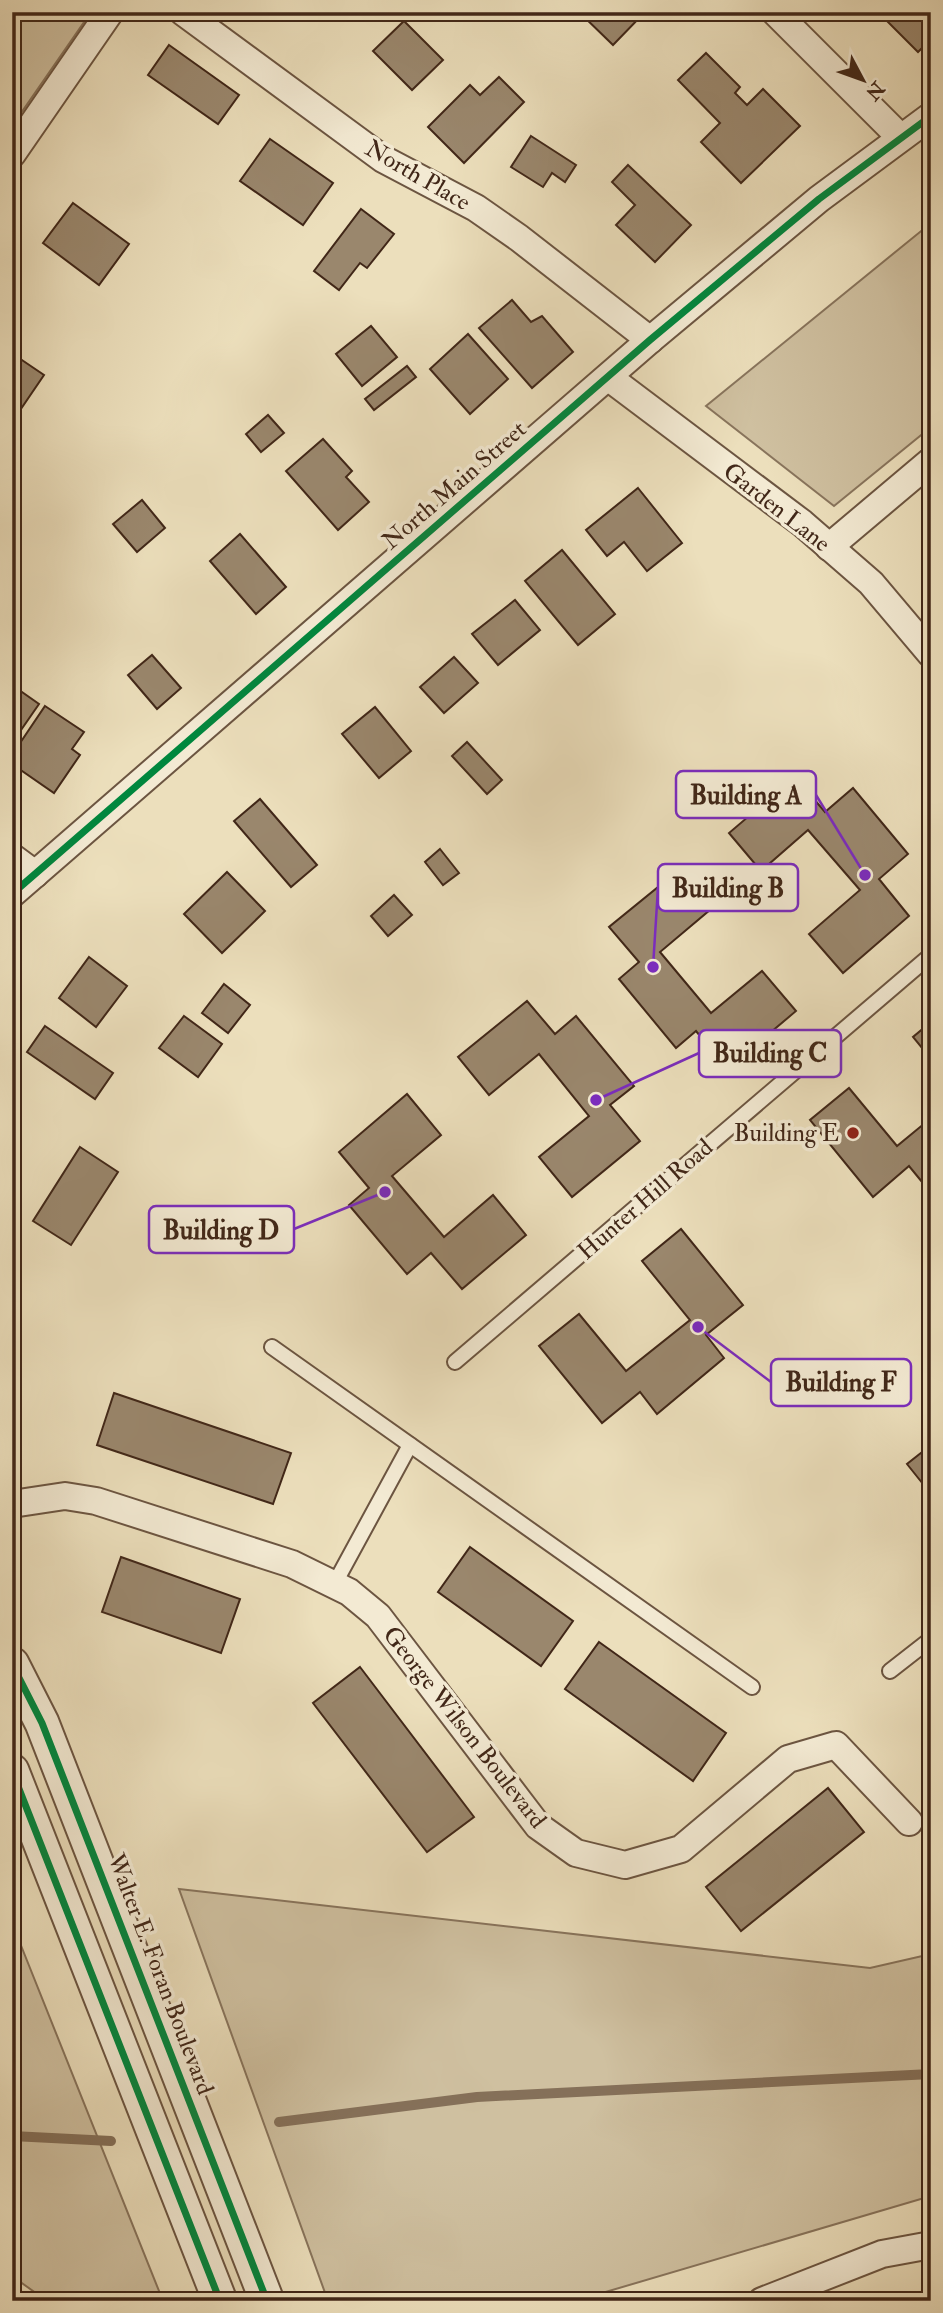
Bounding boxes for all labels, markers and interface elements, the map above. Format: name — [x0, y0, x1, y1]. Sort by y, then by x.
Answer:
north arrow — [828, 46, 898, 116]
text: N — [860, 75, 890, 106]
street label: North Place — [359, 133, 476, 218]
street label: North Main Street — [376, 414, 533, 557]
street label: Garden Lane — [717, 456, 837, 559]
callout: Building A — [676, 771, 816, 818]
text: Building A — [690, 780, 802, 813]
callout: Building B — [658, 864, 798, 911]
text: Building B — [672, 873, 784, 906]
callout: Building C — [699, 1030, 841, 1077]
text: Building C — [713, 1038, 827, 1071]
place label: Building E — [734, 1118, 839, 1149]
marker: Building E — [845, 1125, 861, 1141]
street label: Hunter Hill Road — [571, 1132, 720, 1267]
callout: Building D — [149, 1206, 294, 1253]
text: Building D — [163, 1215, 279, 1248]
callout: Building F — [771, 1359, 911, 1406]
text: Building F — [785, 1367, 898, 1400]
street label: George Wilson Boulevard — [376, 1620, 553, 1835]
street label: Walter E. Foran Boulevard — [100, 1848, 221, 2099]

